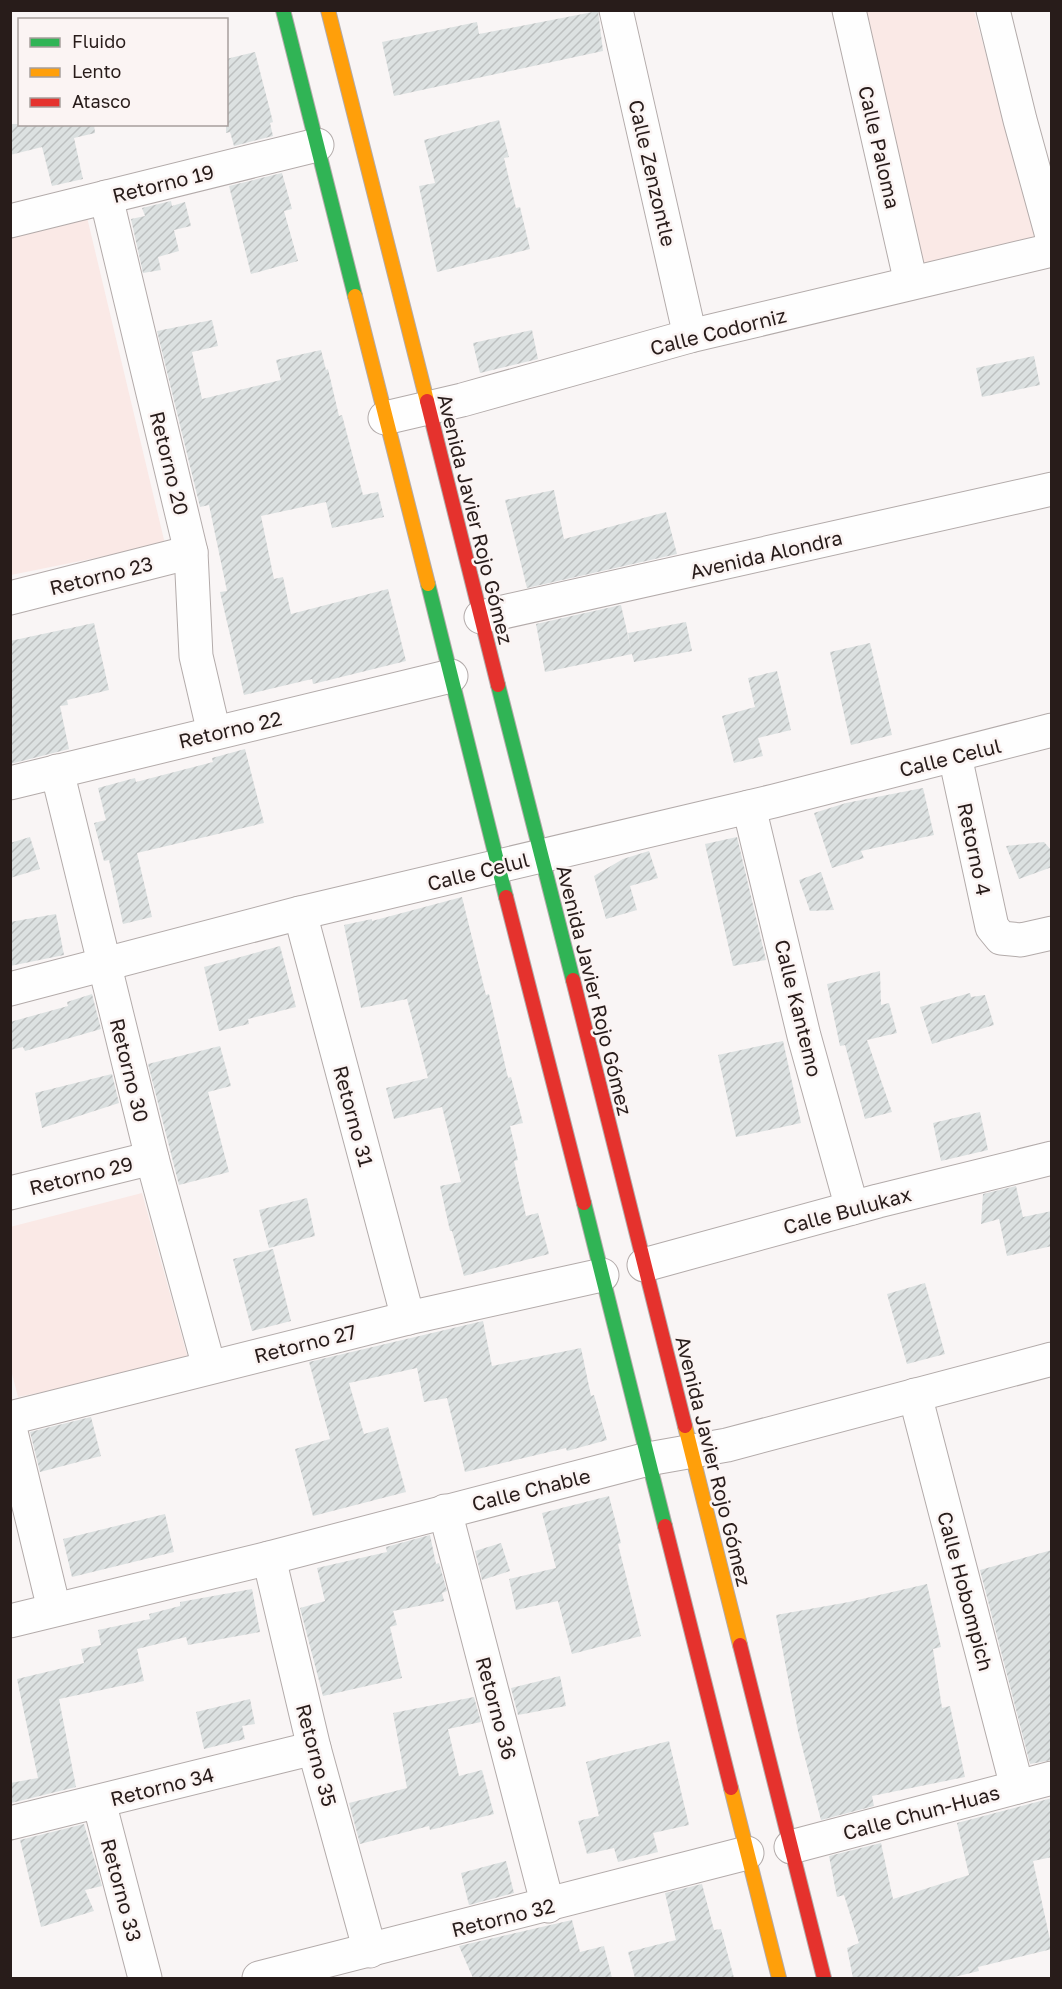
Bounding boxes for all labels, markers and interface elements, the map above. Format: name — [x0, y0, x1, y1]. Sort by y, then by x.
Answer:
legend — [18, 18, 228, 126]
text: Fluido — [72, 30, 126, 52]
text: Lento — [72, 60, 121, 82]
street label: Calle Paloma — [854, 83, 906, 211]
text: Atasco — [72, 90, 131, 112]
street label: Calle Zenzontle — [624, 97, 682, 249]
street label: Retorno 19 — [110, 159, 216, 207]
street label: Calle Codorniz — [647, 302, 789, 360]
street label: Avenida Javier Rojo Gómez — [433, 391, 519, 647]
street label: Retorno 20 — [146, 409, 194, 517]
street label: Avenida Alondra — [688, 525, 844, 583]
street label: Retorno 23 — [47, 551, 155, 599]
street label: Retorno 22 — [176, 705, 284, 753]
street label: Calle Celul — [897, 733, 1003, 781]
street label: Retorno 4 — [953, 800, 997, 898]
street label: Calle Celul — [425, 847, 531, 895]
street label: Avenida Javier Rojo Gómez — [552, 862, 638, 1118]
street label: Calle Kantemo — [770, 937, 828, 1079]
street label: Retorno 30 — [106, 1016, 154, 1124]
street label: Retorno 31 — [329, 1063, 379, 1169]
street label: Retorno 29 — [27, 1151, 135, 1199]
street label: Calle Bulukax — [780, 1181, 914, 1239]
street label: Retorno 27 — [251, 1319, 359, 1367]
street label: Avenida Javier Rojo Gómez — [671, 1333, 757, 1589]
street label: Calle Chable — [469, 1463, 593, 1515]
street label: Calle Hobompich — [933, 1509, 999, 1673]
street label: Retorno 36 — [472, 1654, 522, 1762]
street label: Retorno 35 — [292, 1701, 342, 1809]
street label: Retorno 34 — [108, 1762, 216, 1810]
street label: Calle Chun-Huas — [840, 1780, 1002, 1844]
street label: Retorno 33 — [97, 1836, 147, 1944]
street label: Retorno 32 — [449, 1893, 557, 1941]

